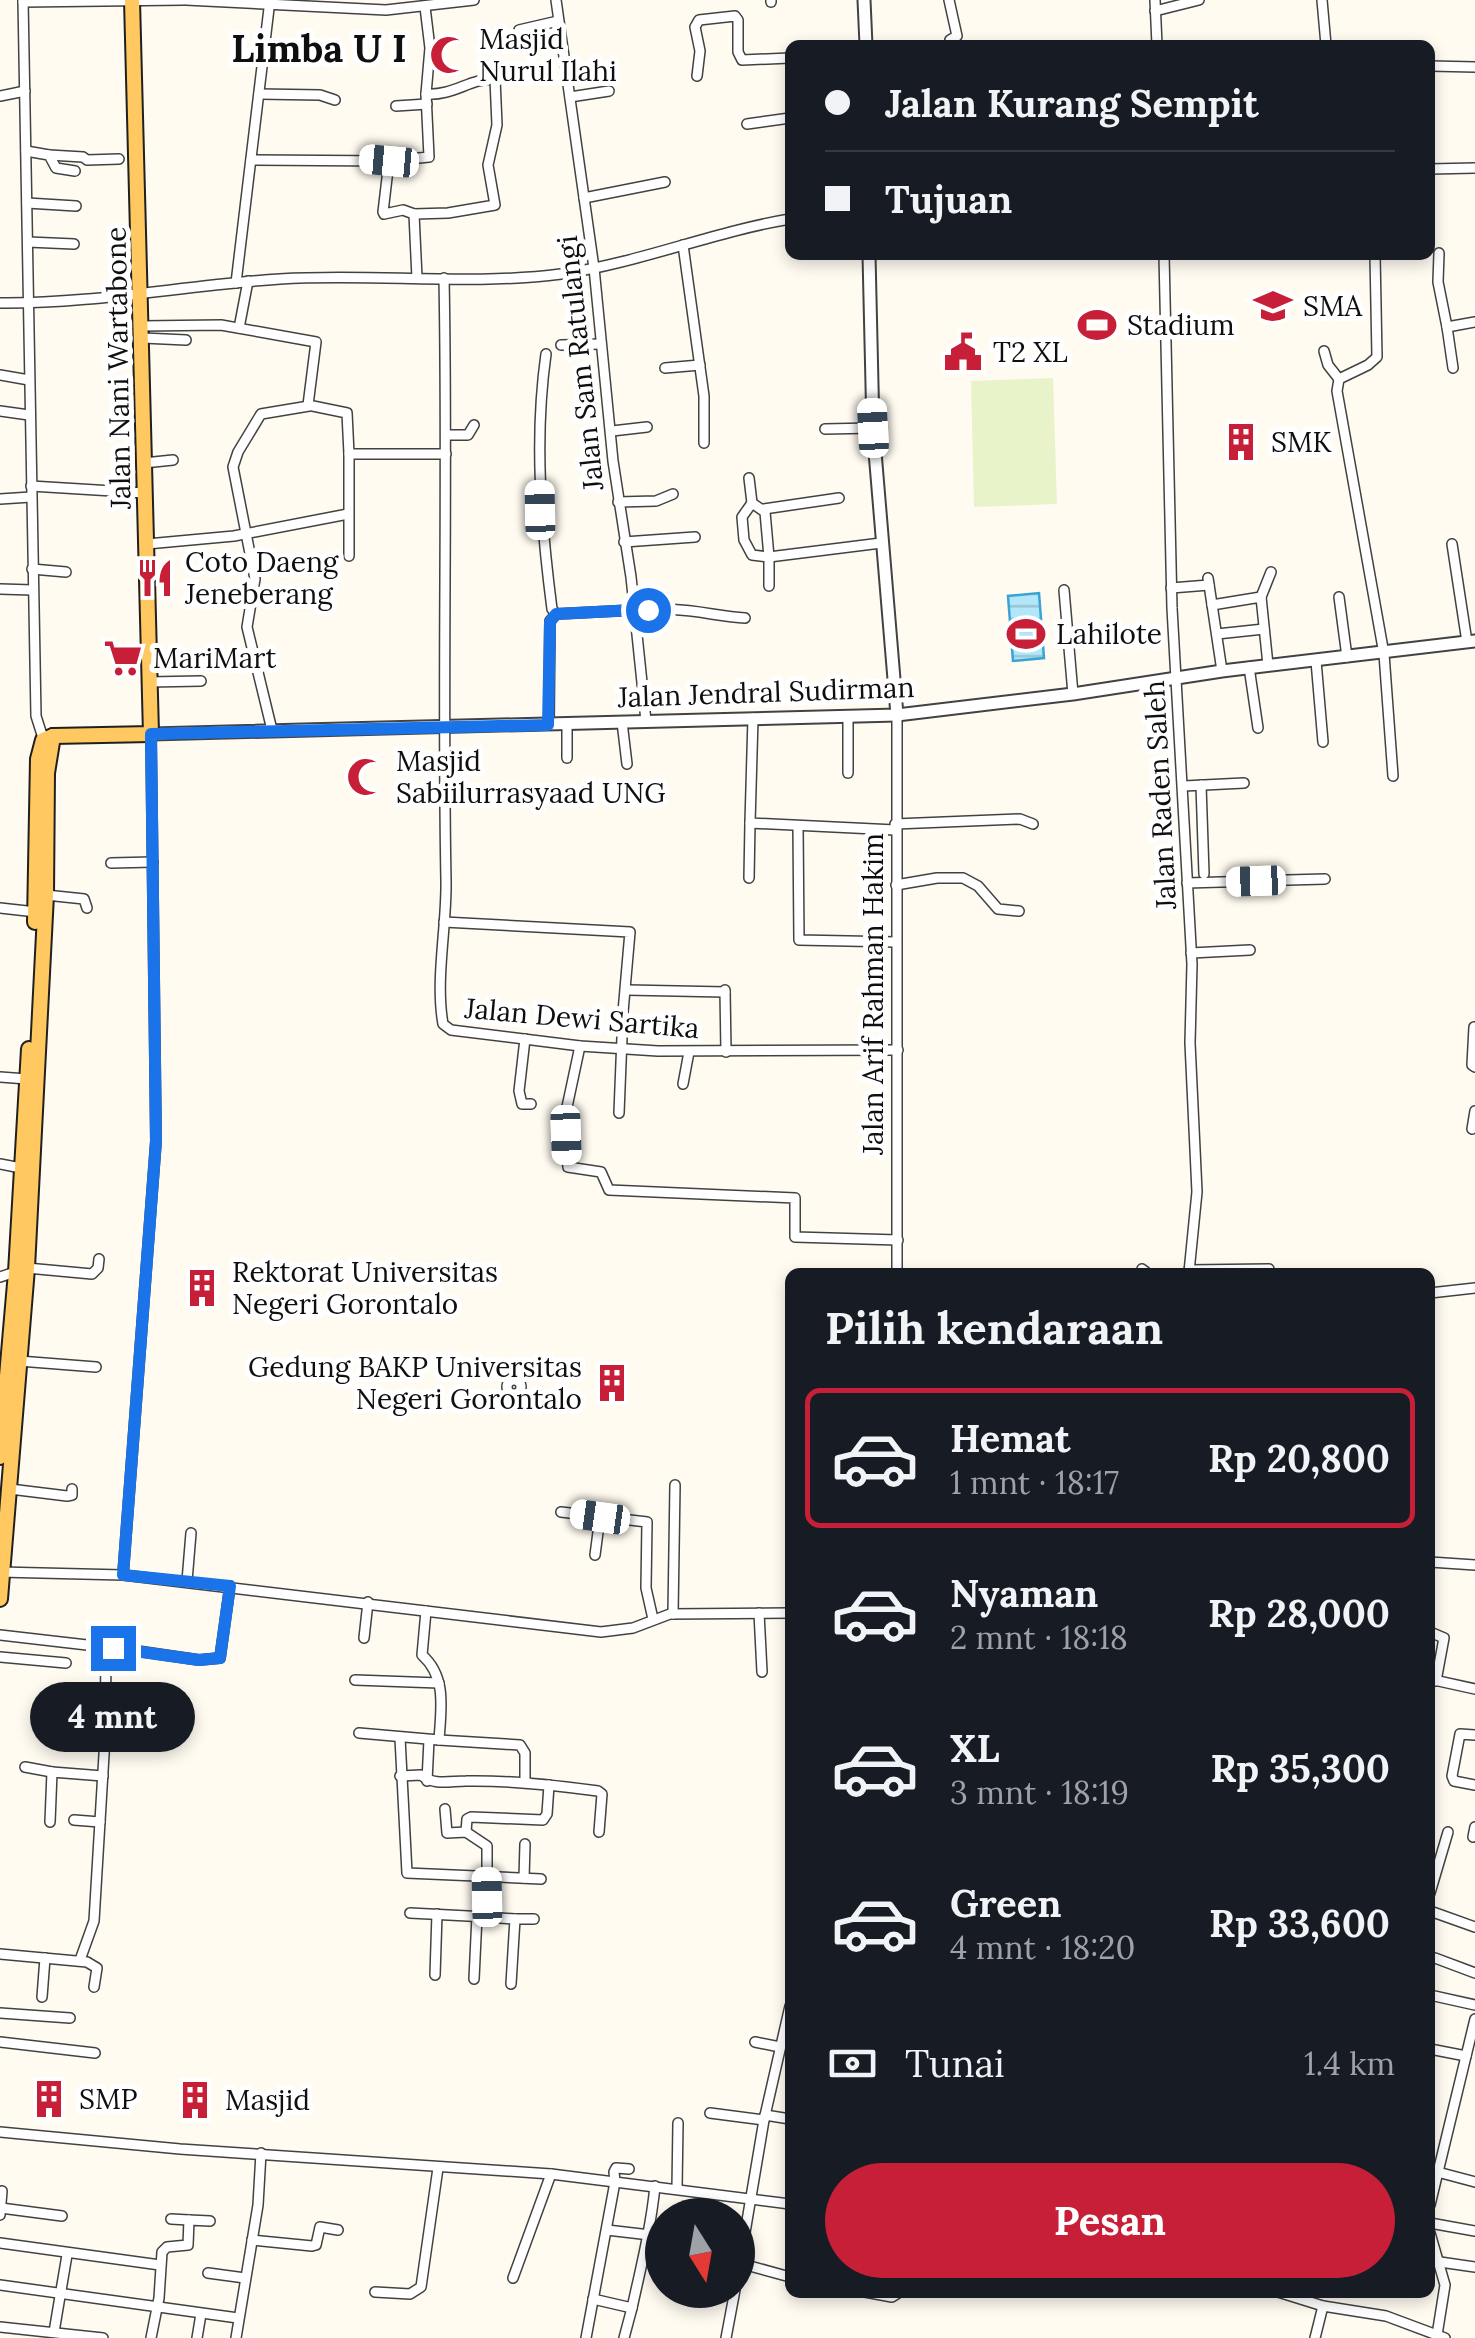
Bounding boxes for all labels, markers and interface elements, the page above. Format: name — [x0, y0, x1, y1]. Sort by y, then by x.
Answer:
place label: Masjid Nurul Ilahi — [479, 21, 617, 89]
district label: Limba U I — [231, 24, 407, 72]
mosque icon: Masjid Nurul Ilahi — [428, 34, 470, 76]
text: Jalan Kurang Sempit — [885, 79, 1259, 127]
car — [358, 143, 420, 179]
text: Tujuan — [885, 175, 1012, 223]
street label: Jalan Nani Wartabone — [98, 226, 138, 511]
street label: Jalan Sam Ratulangi — [549, 234, 611, 493]
school or university icon: SMA — [1252, 285, 1294, 327]
place label: SMA — [1303, 288, 1363, 324]
sports icon: Stadium — [1076, 304, 1118, 346]
place label: Stadium — [1127, 307, 1234, 343]
public building icon: T2 XL — [942, 331, 984, 373]
place label: T2 XL — [993, 334, 1068, 370]
car — [856, 397, 890, 459]
building icon: SMK — [1220, 421, 1262, 463]
place label: SMK — [1271, 424, 1332, 460]
car — [524, 480, 556, 540]
place label: Coto Daeng Jeneberang — [184, 544, 339, 612]
restaurant icon: Coto Daeng Jeneberang — [134, 557, 176, 599]
route start — [626, 588, 671, 633]
sports icon: Lahilote — [1005, 613, 1047, 655]
place label: Lahilote — [1056, 616, 1162, 652]
supermarket icon: MariMart — [102, 637, 144, 679]
place label: MariMart — [153, 640, 276, 676]
street label: Jalan Jendral Sudirman — [616, 669, 915, 715]
street label: Jalan Raden Saleh — [1136, 680, 1184, 911]
place label: Masjid Sabiilurrasyaad UNG — [396, 743, 666, 811]
mosque icon: Masjid Sabiilurrasyaad UNG — [345, 756, 387, 798]
street label: Jalan Arif Rahman Hakim — [855, 833, 891, 1156]
car — [1225, 865, 1287, 897]
street label: Jalan Dewi Sartika — [462, 990, 701, 1046]
car — [550, 1104, 582, 1166]
place label: Rektorat Universitas Negeri Gorontalo — [232, 1254, 498, 1322]
building icon: Rektorat Universitas Negeri Gorontalo — [181, 1267, 223, 1309]
text: Pilih kendaraan — [825, 1299, 1163, 1356]
place label: Gedung BAKP Universitas Negeri Gorontalo — [248, 1349, 582, 1417]
building icon: Gedung BAKP Universitas Negeri Gorontalo — [591, 1362, 633, 1404]
icon: car — [830, 1413, 920, 1503]
text: Hemat — [950, 1414, 1071, 1462]
text: Rp 20,800 — [1208, 1434, 1390, 1482]
text: 1 mnt · 18:17 — [950, 1462, 1119, 1503]
car — [568, 1498, 632, 1536]
icon: car — [830, 1568, 920, 1658]
text: Nyaman — [950, 1569, 1098, 1617]
text: Rp 28,000 — [1208, 1589, 1390, 1637]
text: 2 mnt · 18:18 — [950, 1617, 1128, 1658]
route end — [91, 1626, 136, 1671]
callout: 4 mnt — [31, 1683, 196, 1753]
text: 4 mnt — [68, 1696, 157, 1737]
icon: car — [830, 1723, 920, 1813]
text: XL — [950, 1724, 1000, 1772]
text: Rp 35,300 — [1210, 1744, 1390, 1792]
text: 3 mnt · 18:19 — [950, 1772, 1129, 1813]
car — [471, 1867, 503, 1927]
icon: car — [830, 1878, 920, 1968]
text: Green — [950, 1879, 1062, 1927]
text: Rp 33,600 — [1209, 1899, 1390, 1947]
text: 4 mnt · 18:20 — [950, 1927, 1135, 1968]
icon: cash — [825, 2036, 880, 2091]
text: Tunai — [905, 2039, 1005, 2087]
text: 1.4 km — [1304, 2043, 1395, 2084]
building icon: SMP — [28, 2078, 70, 2120]
building icon: Masjid — [174, 2079, 216, 2121]
place label: SMP — [79, 2081, 138, 2117]
place label: Masjid — [225, 2082, 310, 2118]
button: Pesan — [825, 2163, 1395, 2278]
north arrow — [645, 2198, 755, 2308]
map controls — [645, 2198, 755, 2308]

